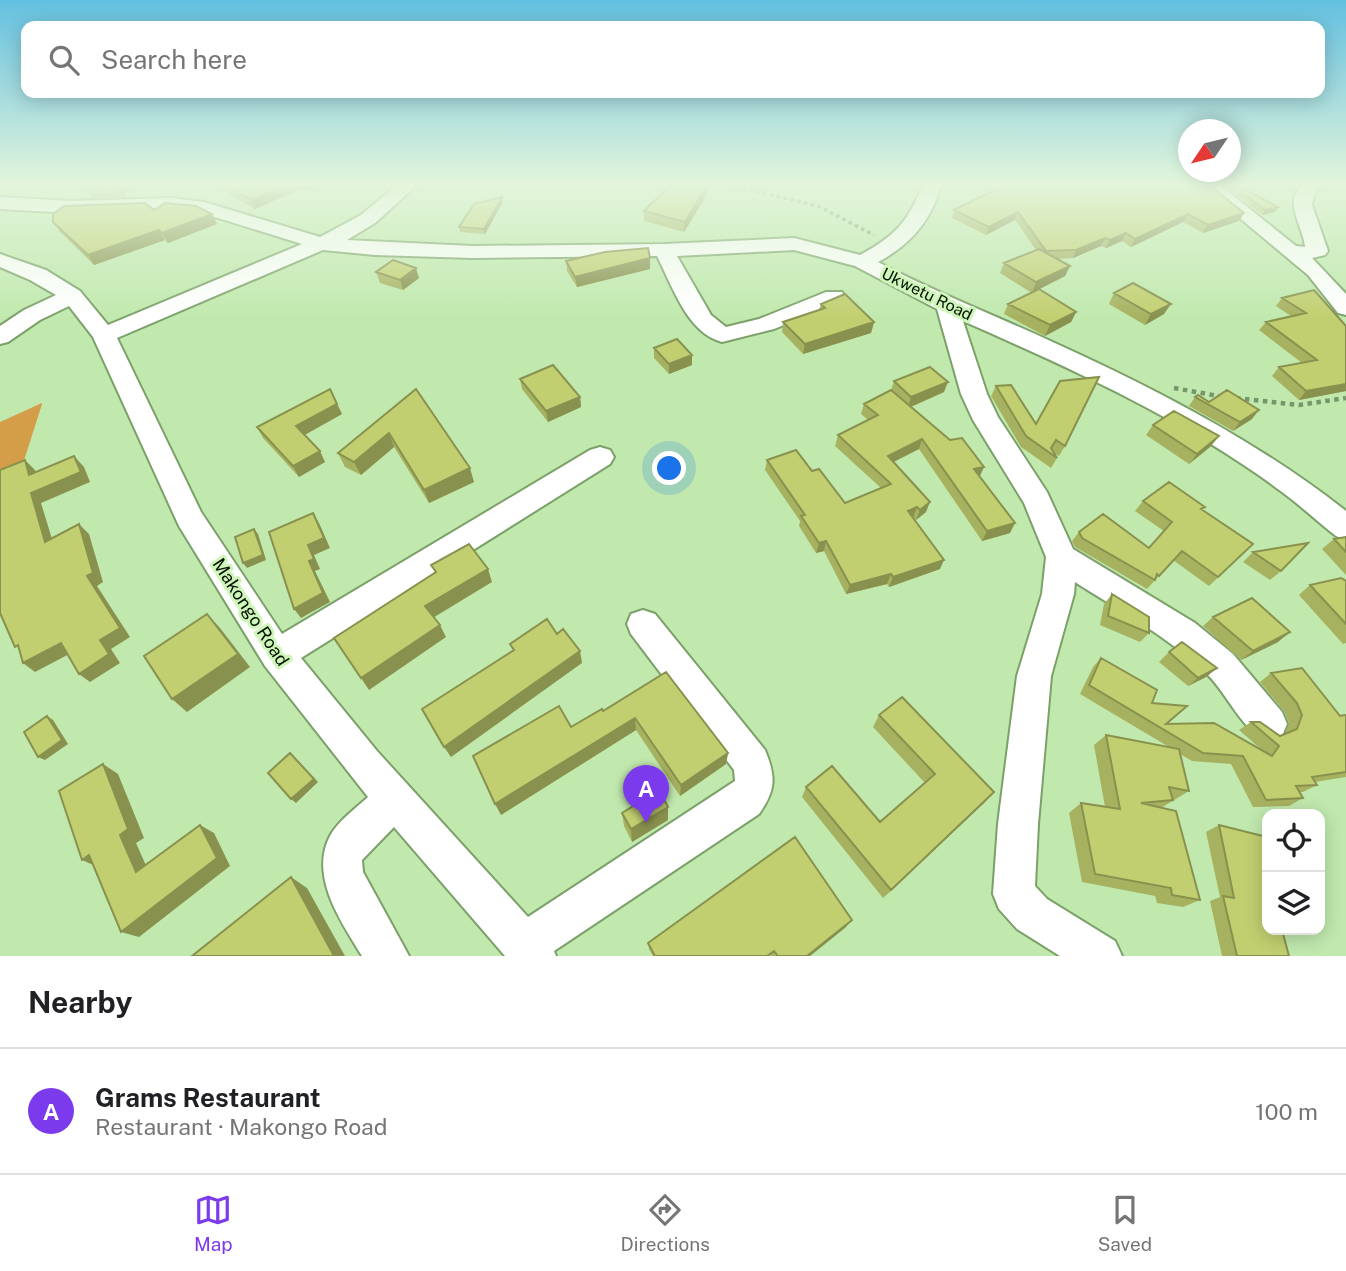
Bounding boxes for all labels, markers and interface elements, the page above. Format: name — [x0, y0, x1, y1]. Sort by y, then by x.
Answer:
search box — [21, 21, 1325, 98]
icon: search — [45, 41, 83, 79]
text: Search here — [101, 44, 247, 75]
north arrow — [1178, 119, 1241, 182]
street label: Ukwetu Road — [879, 264, 975, 324]
your location — [652, 451, 686, 485]
street label: Makongo Road — [208, 554, 294, 670]
pin: A — [623, 765, 669, 823]
map controls — [1262, 809, 1325, 935]
button: locate — [1262, 809, 1325, 872]
button: layers — [1262, 872, 1325, 935]
text: Nearby — [28, 984, 132, 1020]
text: Grams Restaurant — [95, 1082, 321, 1113]
text: A — [43, 1098, 59, 1125]
text: 100 m — [1255, 1098, 1318, 1125]
text: Restaurant · Makongo Road — [95, 1113, 387, 1140]
tab: Map — [194, 1191, 233, 1255]
tab: Directions — [621, 1191, 710, 1255]
tab: Saved — [1098, 1191, 1152, 1255]

